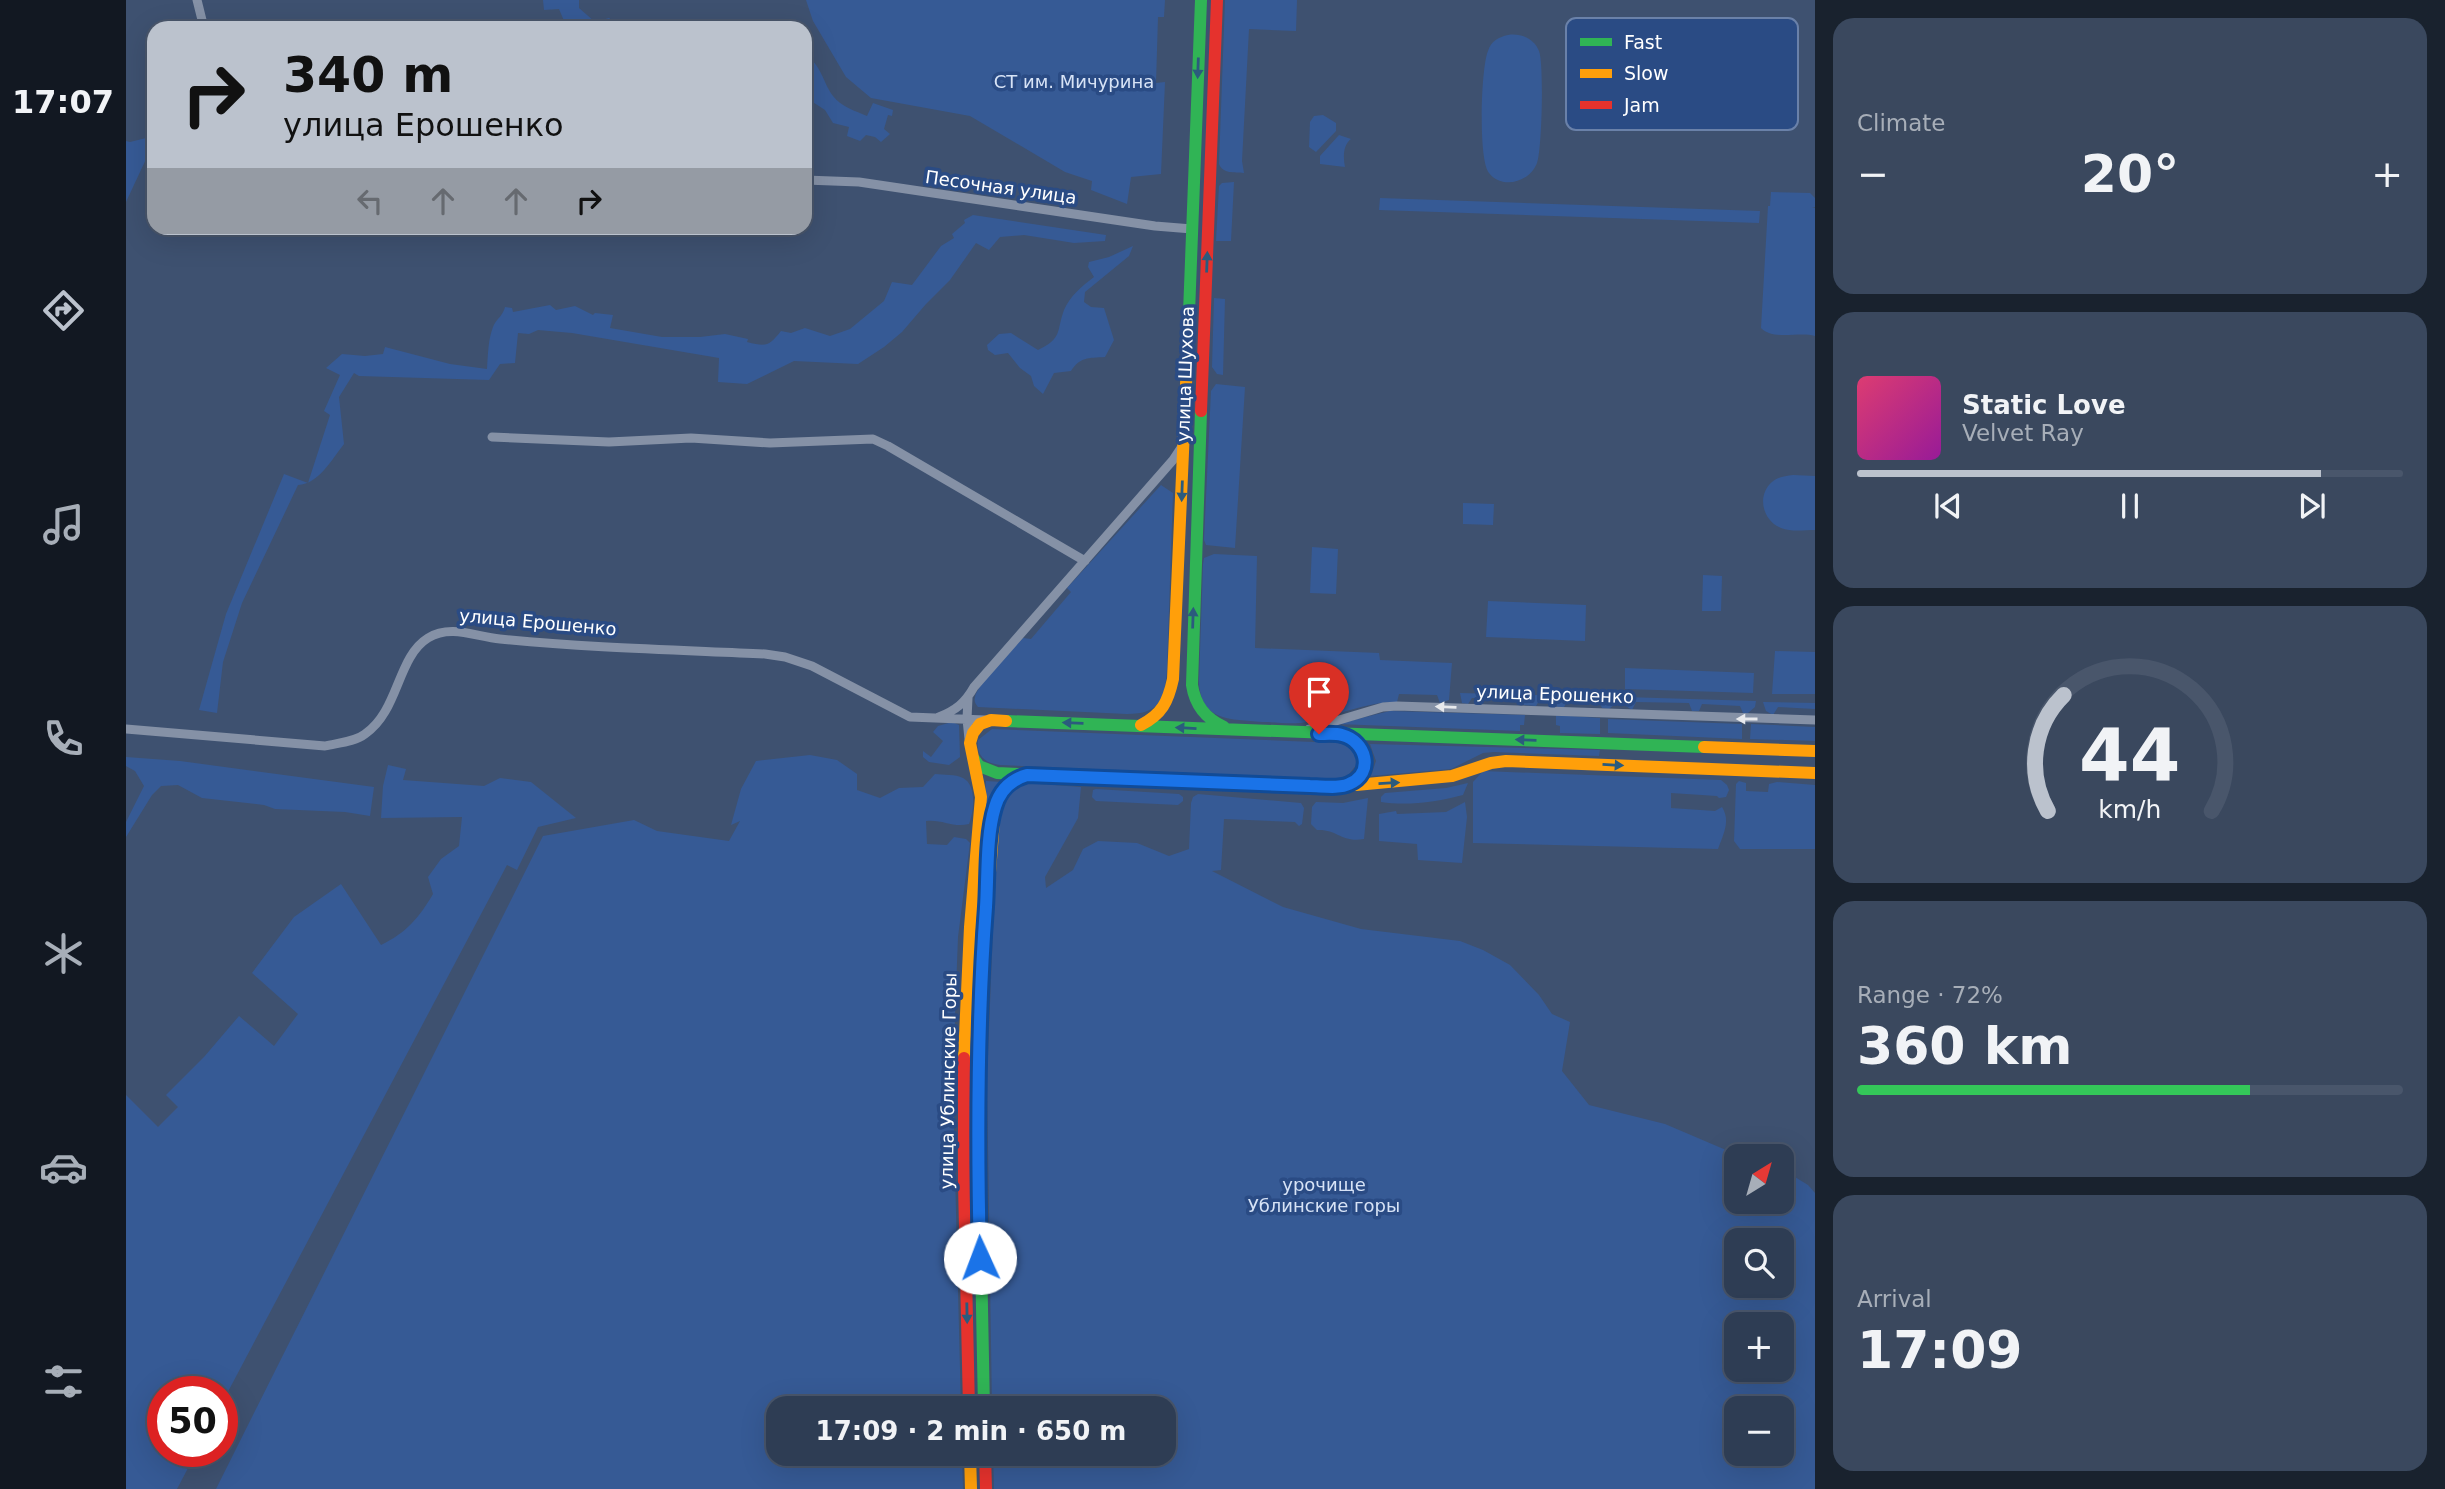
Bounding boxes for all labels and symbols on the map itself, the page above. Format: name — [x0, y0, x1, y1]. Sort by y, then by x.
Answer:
legend — [1566, 18, 1798, 130]
text: Fast — [1624, 31, 1662, 53]
one-way arrow — [1193, 57, 1204, 79]
text: Slow — [1624, 62, 1669, 84]
park label: СТ им. Мичурина — [994, 71, 1154, 92]
text: Jam — [1623, 94, 1660, 116]
street label: Песочная улица — [924, 166, 1078, 208]
one-way arrow — [1201, 251, 1213, 273]
street label: улица Шухова — [1172, 306, 1198, 442]
one-way arrow — [1176, 481, 1187, 503]
street label: улица Ерошенко — [458, 605, 618, 639]
one-way arrow — [1187, 607, 1199, 629]
pin — [1289, 662, 1349, 734]
street label: улица Ерошенко — [1476, 681, 1634, 707]
one-way arrow — [1435, 701, 1457, 713]
one-way arrow — [1736, 713, 1758, 724]
one-way arrow — [1062, 717, 1084, 728]
one-way arrow — [1175, 722, 1197, 733]
one-way arrow — [1515, 735, 1537, 746]
one-way arrow — [1603, 759, 1625, 770]
one-way arrow — [1378, 777, 1400, 788]
street label: улица Ублинские Горы — [936, 972, 960, 1190]
north arrow — [1724, 1144, 1794, 1214]
park label: урочище Ублинские горы — [1248, 1174, 1400, 1216]
position arrow — [943, 1221, 1017, 1295]
one-way arrow — [961, 1302, 973, 1324]
speed limit sign: 50 — [147, 1376, 238, 1467]

